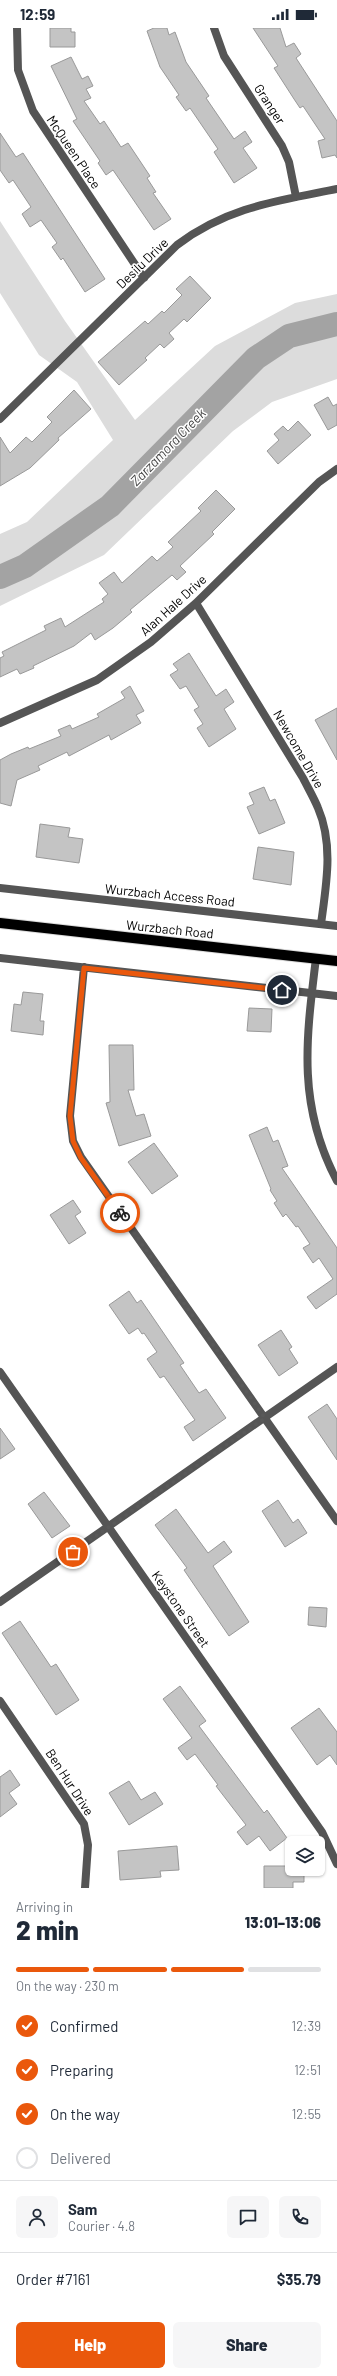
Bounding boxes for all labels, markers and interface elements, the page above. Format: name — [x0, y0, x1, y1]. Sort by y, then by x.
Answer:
text: 12:59 — [20, 5, 55, 23]
street label: Granger — [251, 81, 289, 127]
street label: McQueen Place — [44, 112, 104, 192]
street label: Desilu Drive — [113, 234, 171, 292]
water label: Zarzamora Creek — [126, 404, 209, 489]
street label: Alan Hale Drive — [137, 571, 210, 639]
street label: Newcome Drive — [270, 707, 328, 791]
street label: Wurzbach Access Road — [104, 880, 236, 910]
street label: Wurzbach Road — [126, 916, 214, 942]
pin — [265, 973, 299, 1007]
icon: home — [271, 979, 293, 1001]
courier — [100, 1193, 140, 1233]
icon: bike — [109, 1202, 131, 1224]
pin — [56, 1535, 90, 1569]
icon: bag — [62, 1541, 84, 1563]
street label: Keystone Street — [149, 1568, 213, 1650]
street label: Ben Hur Drive — [42, 1746, 98, 1818]
map controls — [285, 1836, 325, 1876]
button: layers — [285, 1836, 325, 1876]
text: Arriving in — [16, 1899, 73, 1915]
text: 13:01–13:06 — [245, 1913, 321, 1931]
text: 2 min — [16, 1914, 79, 1945]
text: On the way · 230 m — [16, 1978, 119, 1994]
icon: check — [16, 2015, 38, 2037]
text: Confirmed — [50, 2017, 118, 2035]
text: 12:39 — [292, 2018, 321, 2034]
icon: check — [16, 2059, 38, 2081]
text: Preparing — [50, 2061, 114, 2079]
text: 12:51 — [294, 2062, 321, 2078]
icon: check — [16, 2103, 38, 2125]
text: On the way — [50, 2105, 120, 2123]
text: 12:55 — [292, 2106, 321, 2122]
text: Delivered — [50, 2149, 111, 2167]
button: person — [16, 2196, 58, 2238]
button: chat — [227, 2196, 269, 2238]
button: phone — [279, 2196, 321, 2238]
text: Sam — [68, 2200, 97, 2218]
text: Courier · 4.8 — [68, 2218, 135, 2234]
text: Order #7161 — [16, 2270, 90, 2288]
text: $35.79 — [277, 2270, 321, 2288]
button: Help — [16, 2322, 165, 2368]
button: Share — [173, 2322, 321, 2368]

